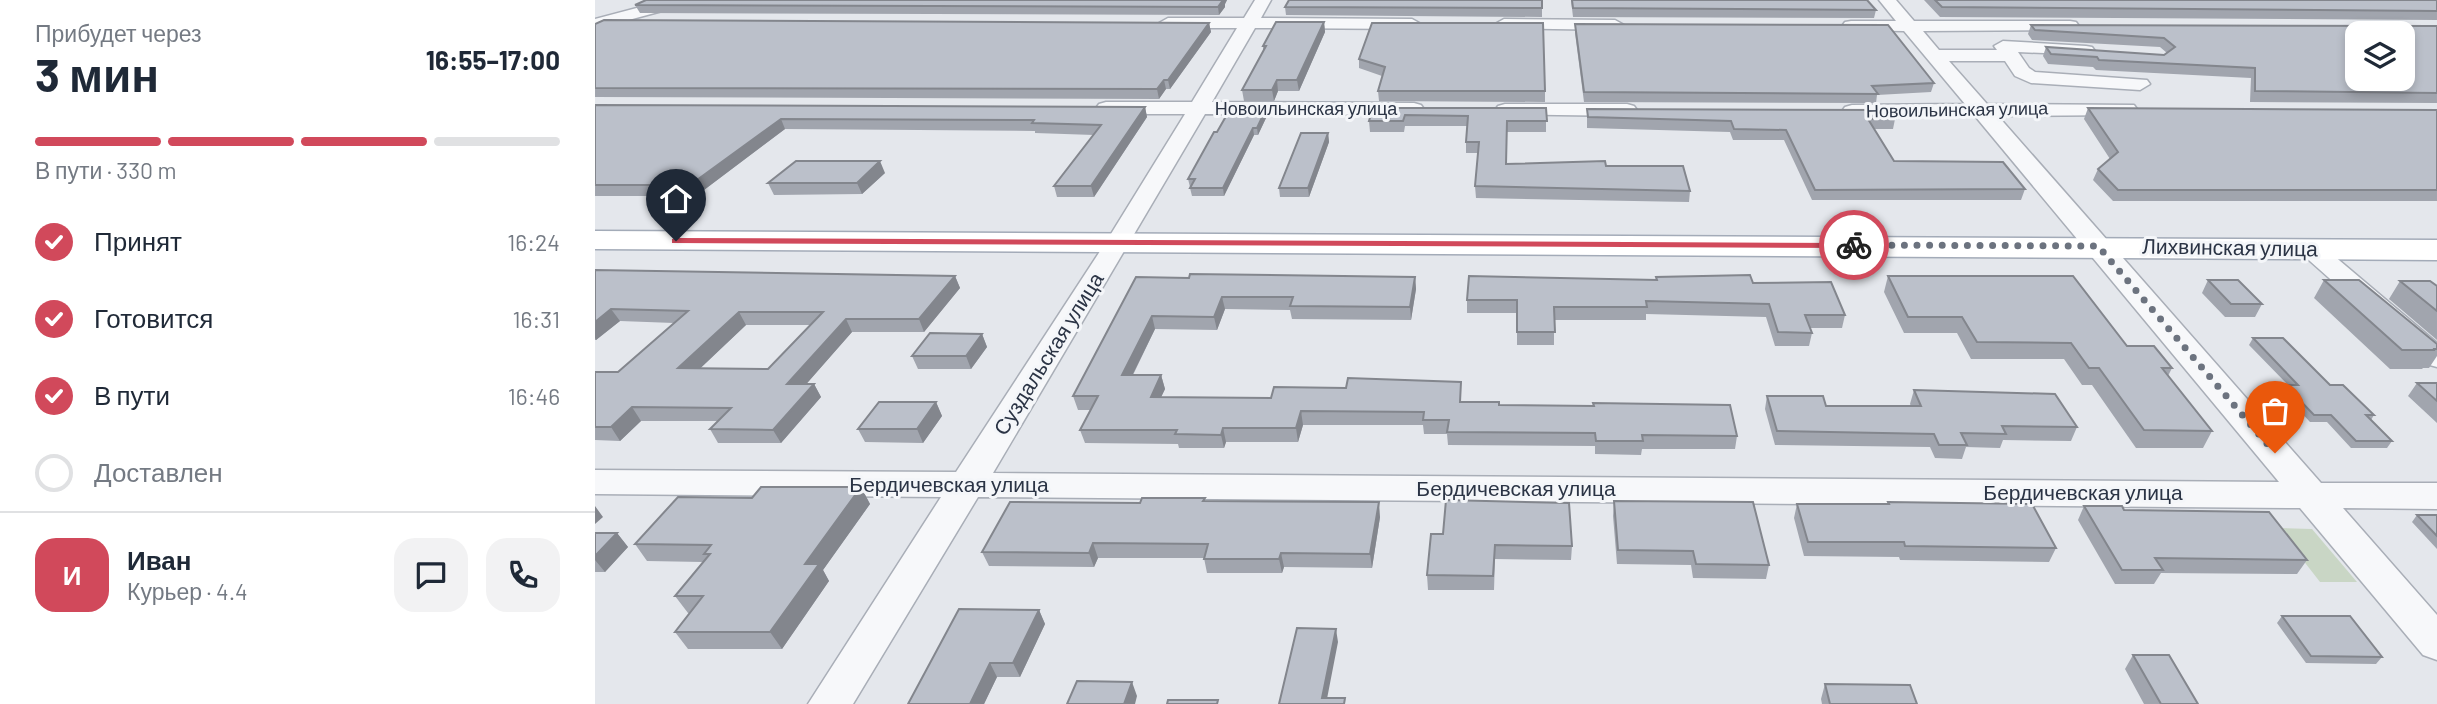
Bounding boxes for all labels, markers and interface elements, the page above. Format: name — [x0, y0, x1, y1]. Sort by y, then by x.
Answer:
text: Прибудет через — [35, 19, 202, 47]
map controls — [2345, 21, 2415, 91]
button: layers — [2345, 21, 2415, 91]
text: 16:55–17:00 — [426, 44, 560, 75]
text: 3 мин — [35, 46, 159, 101]
street label: Новоильинская улица — [1866, 96, 2049, 122]
street label: Новоильинская улица — [1215, 97, 1398, 119]
text: В пути · 330 m — [35, 156, 177, 184]
pin — [646, 169, 706, 241]
icon: home — [657, 180, 695, 218]
courier — [1819, 210, 1889, 280]
icon: check — [35, 223, 73, 261]
text: Принят — [94, 225, 182, 256]
icon: bike — [1835, 226, 1873, 264]
text: 16:24 — [507, 228, 560, 256]
street label: Лихвинская улица — [2142, 232, 2318, 261]
street label: Суздальская улица — [988, 267, 1108, 439]
icon: check — [35, 300, 73, 338]
text: Готовится — [94, 302, 213, 333]
text: 16:31 — [513, 305, 560, 333]
icon: check — [35, 377, 73, 415]
text: В пути — [94, 379, 170, 410]
pin — [2245, 381, 2305, 453]
text: 16:46 — [508, 382, 560, 410]
icon: bag — [2256, 392, 2294, 430]
text: Доставлен — [94, 456, 223, 487]
street label: Бердичевская улица — [849, 471, 1049, 496]
street label: Бердичевская улица — [1416, 475, 1616, 500]
street label: Бердичевская улица — [1983, 479, 2183, 504]
button: chat — [394, 538, 468, 612]
button: phone — [486, 538, 560, 612]
text: Иван — [127, 544, 192, 575]
text: И — [63, 559, 81, 590]
text: Курьер · 4.4 — [127, 577, 248, 605]

